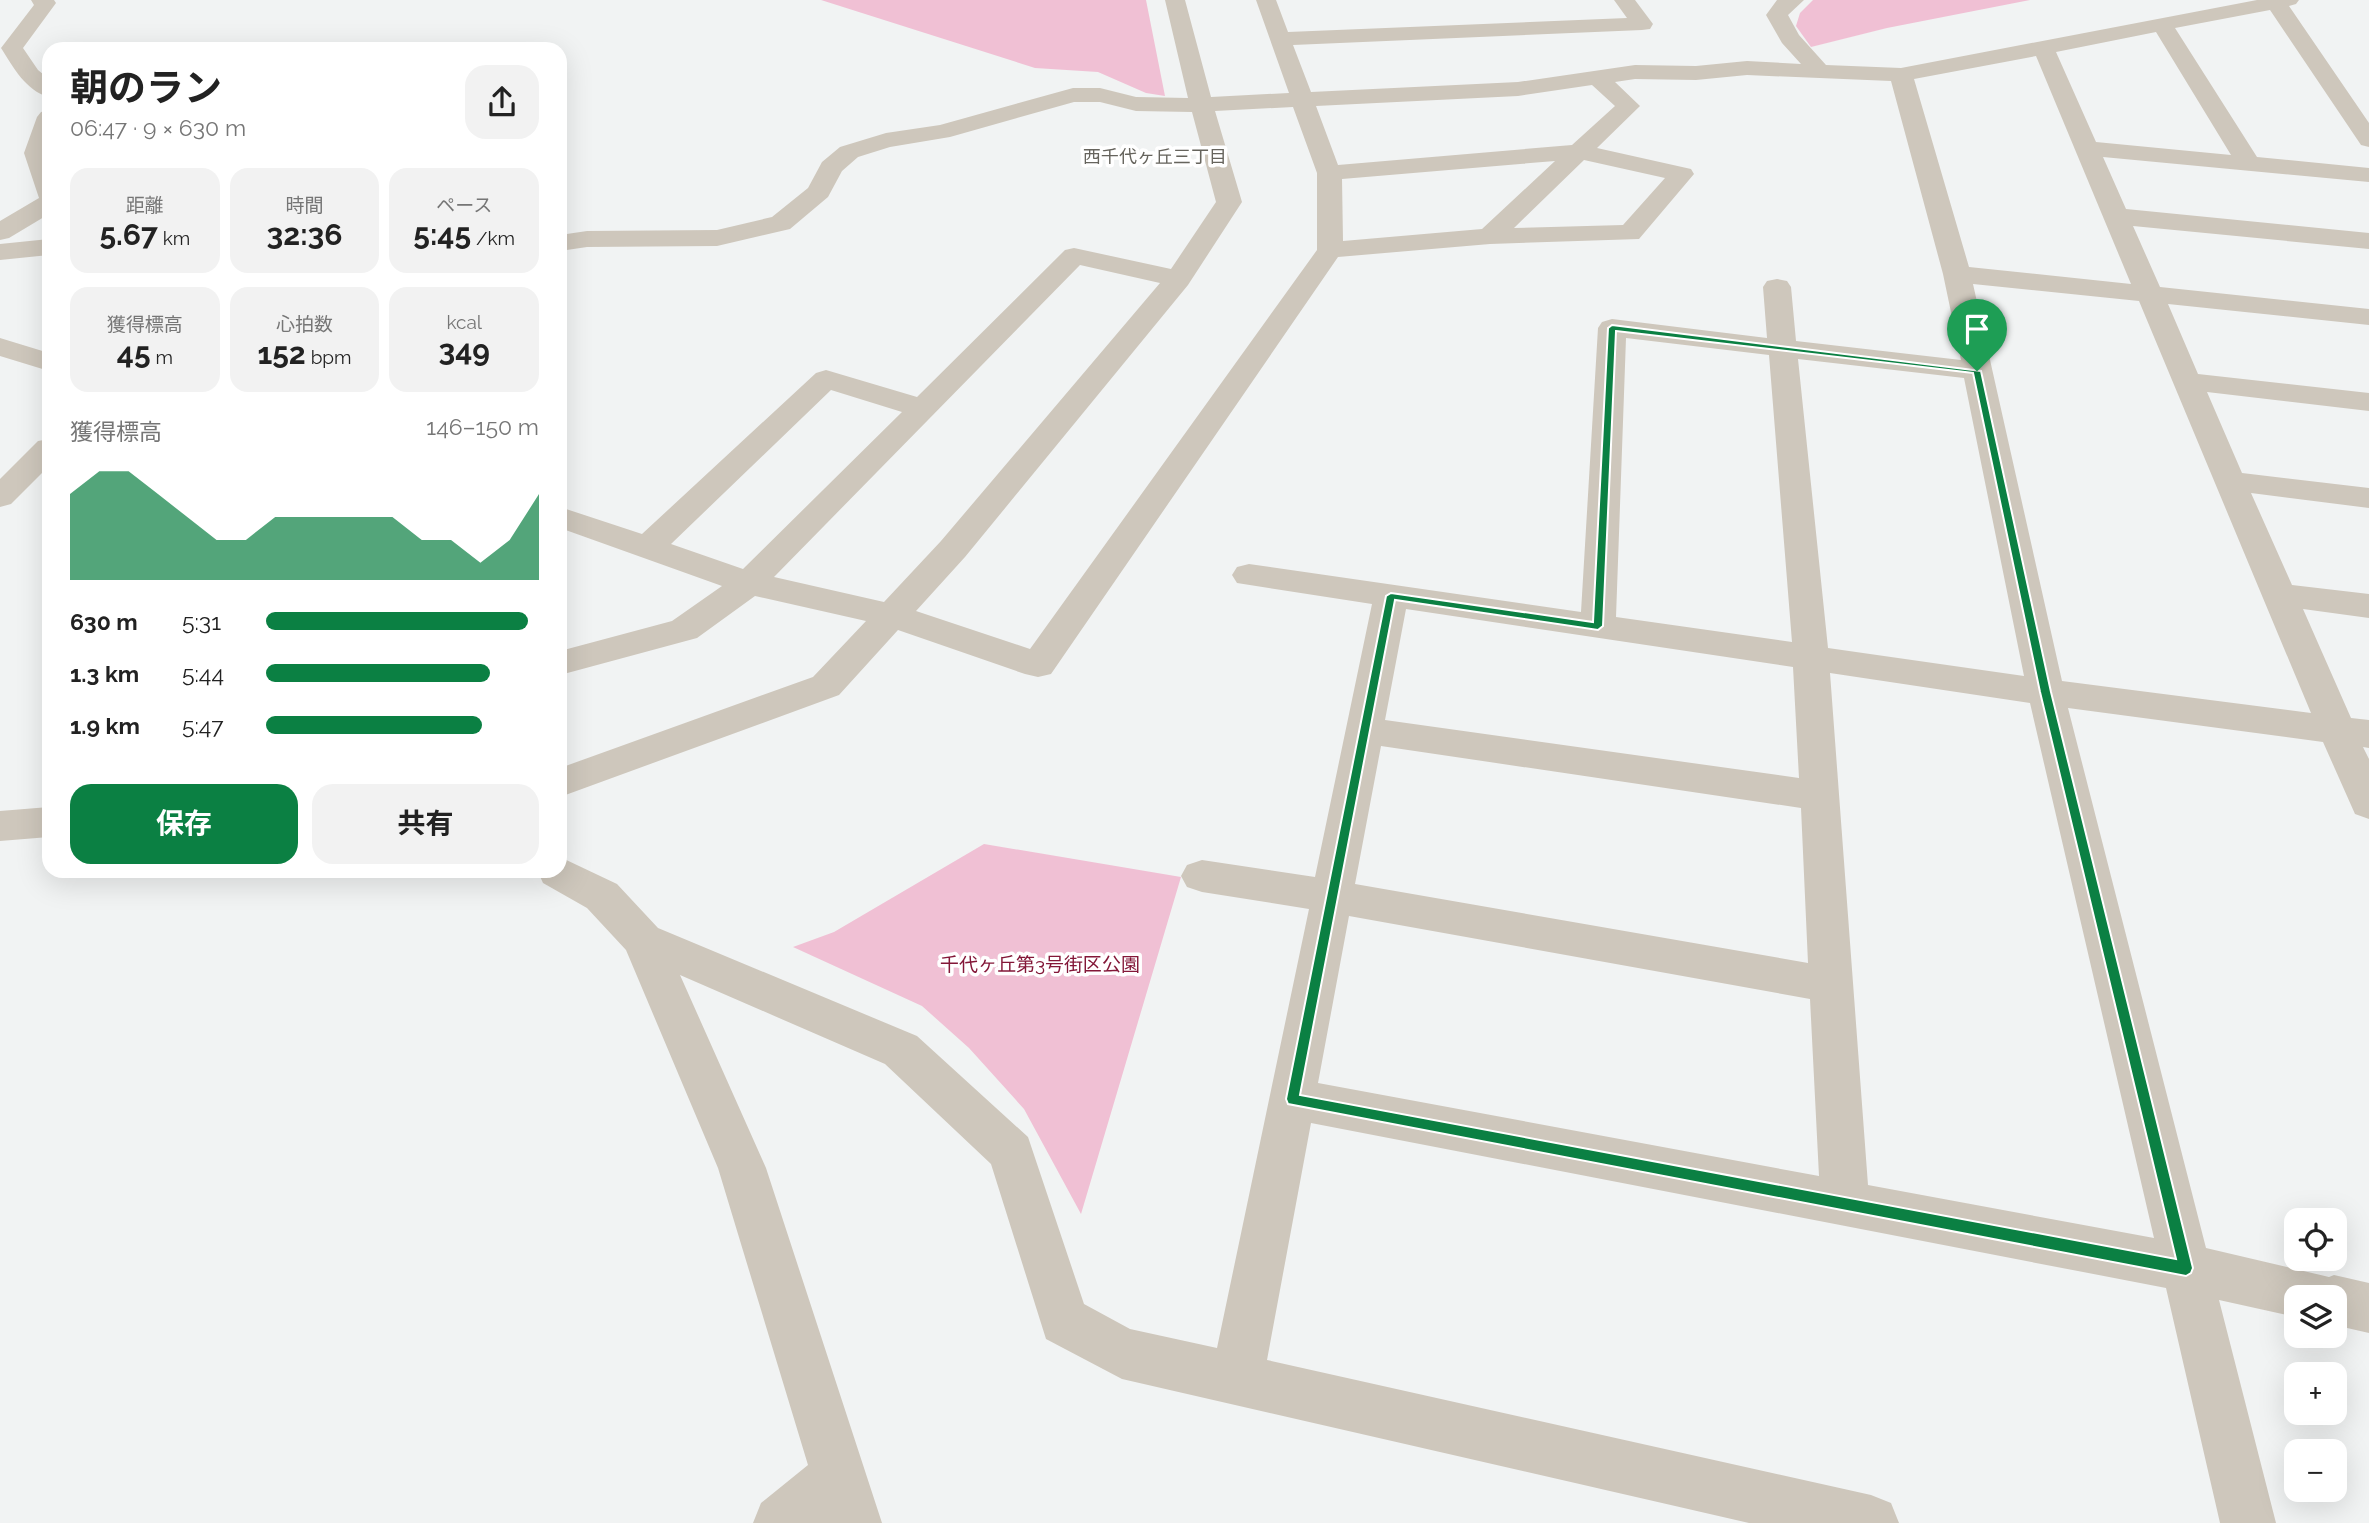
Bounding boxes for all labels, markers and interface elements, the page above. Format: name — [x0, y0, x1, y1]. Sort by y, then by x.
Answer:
text: 朝のラン — [70, 65, 222, 110]
button: share — [465, 65, 539, 139]
text: 06:47 · 9 × 630 m — [70, 114, 246, 141]
district label: 西千代ヶ丘三丁目 — [1083, 146, 1227, 167]
text: 距離 — [126, 194, 164, 216]
text: 時間 — [285, 194, 324, 216]
text: ペース — [436, 194, 492, 216]
text: 5.67 — [99, 217, 158, 252]
text: 32:36 — [266, 217, 343, 252]
text: 5:45 — [413, 217, 471, 252]
text: km — [158, 227, 190, 249]
text: /km — [471, 227, 515, 249]
pin — [1947, 299, 2007, 371]
icon: arrive — [1958, 310, 1996, 348]
text: kcal — [446, 311, 482, 333]
text: 獲得標高 — [107, 313, 183, 335]
text: 心拍数 — [276, 313, 333, 335]
text: 349 — [438, 333, 490, 368]
text: 45 — [117, 336, 151, 371]
text: 152 — [257, 336, 306, 371]
text: m — [151, 346, 173, 368]
text: bpm — [306, 346, 352, 368]
text: 146–150 m — [426, 413, 539, 440]
text: 獲得標高 — [70, 418, 162, 445]
text: 630 m — [70, 608, 138, 635]
text: 5:31 — [182, 608, 221, 635]
text: 1.3 km — [70, 660, 139, 687]
text: 5:44 — [182, 660, 224, 687]
text: 1.9 km — [70, 712, 140, 739]
text: 5:47 — [182, 712, 224, 739]
button: 保存 — [70, 784, 298, 864]
button: 共有 — [312, 784, 539, 864]
park label: 千代ヶ丘第3号街区公園 — [940, 953, 1140, 975]
map controls — [2284, 1208, 2347, 1502]
button: locate — [2284, 1208, 2347, 1271]
button: layers — [2284, 1285, 2347, 1348]
button: + — [2284, 1362, 2347, 1425]
button: − — [2284, 1439, 2347, 1502]

